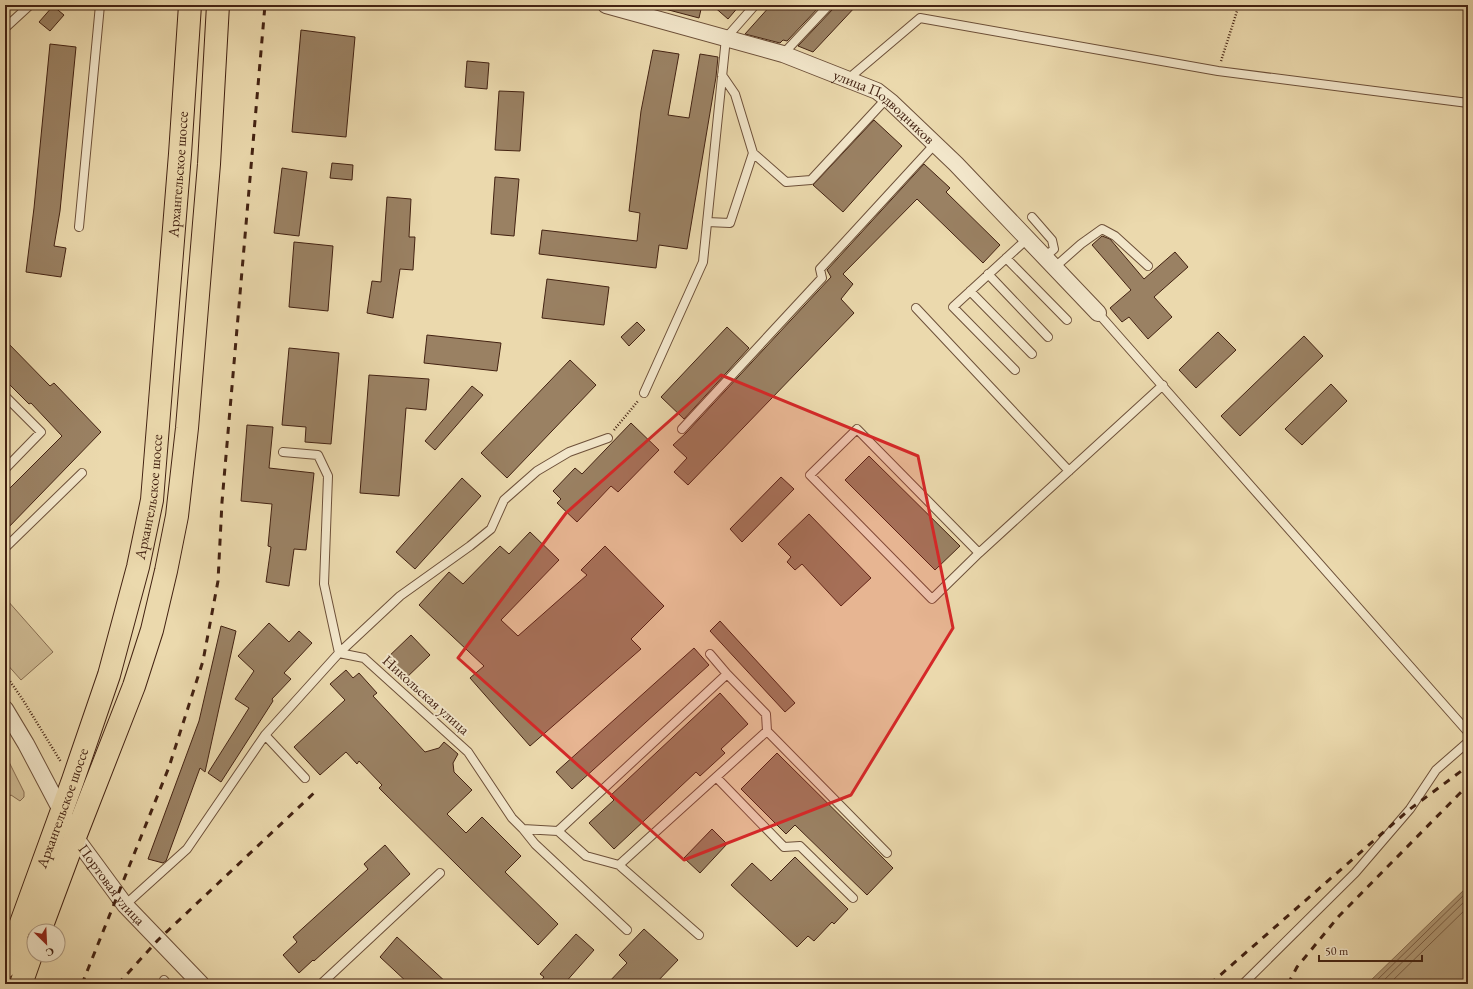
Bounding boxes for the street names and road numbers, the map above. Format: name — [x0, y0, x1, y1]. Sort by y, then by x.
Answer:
street label: улица Подводников — [831, 65, 939, 148]
street label: Архангельское шоссе — [163, 110, 192, 239]
street label: Архангельское шоссе — [130, 433, 166, 562]
street label: Никольская улица — [379, 650, 474, 739]
street label: Архангельское шоссе — [31, 745, 92, 872]
street label: Портовая улица — [74, 840, 149, 929]

